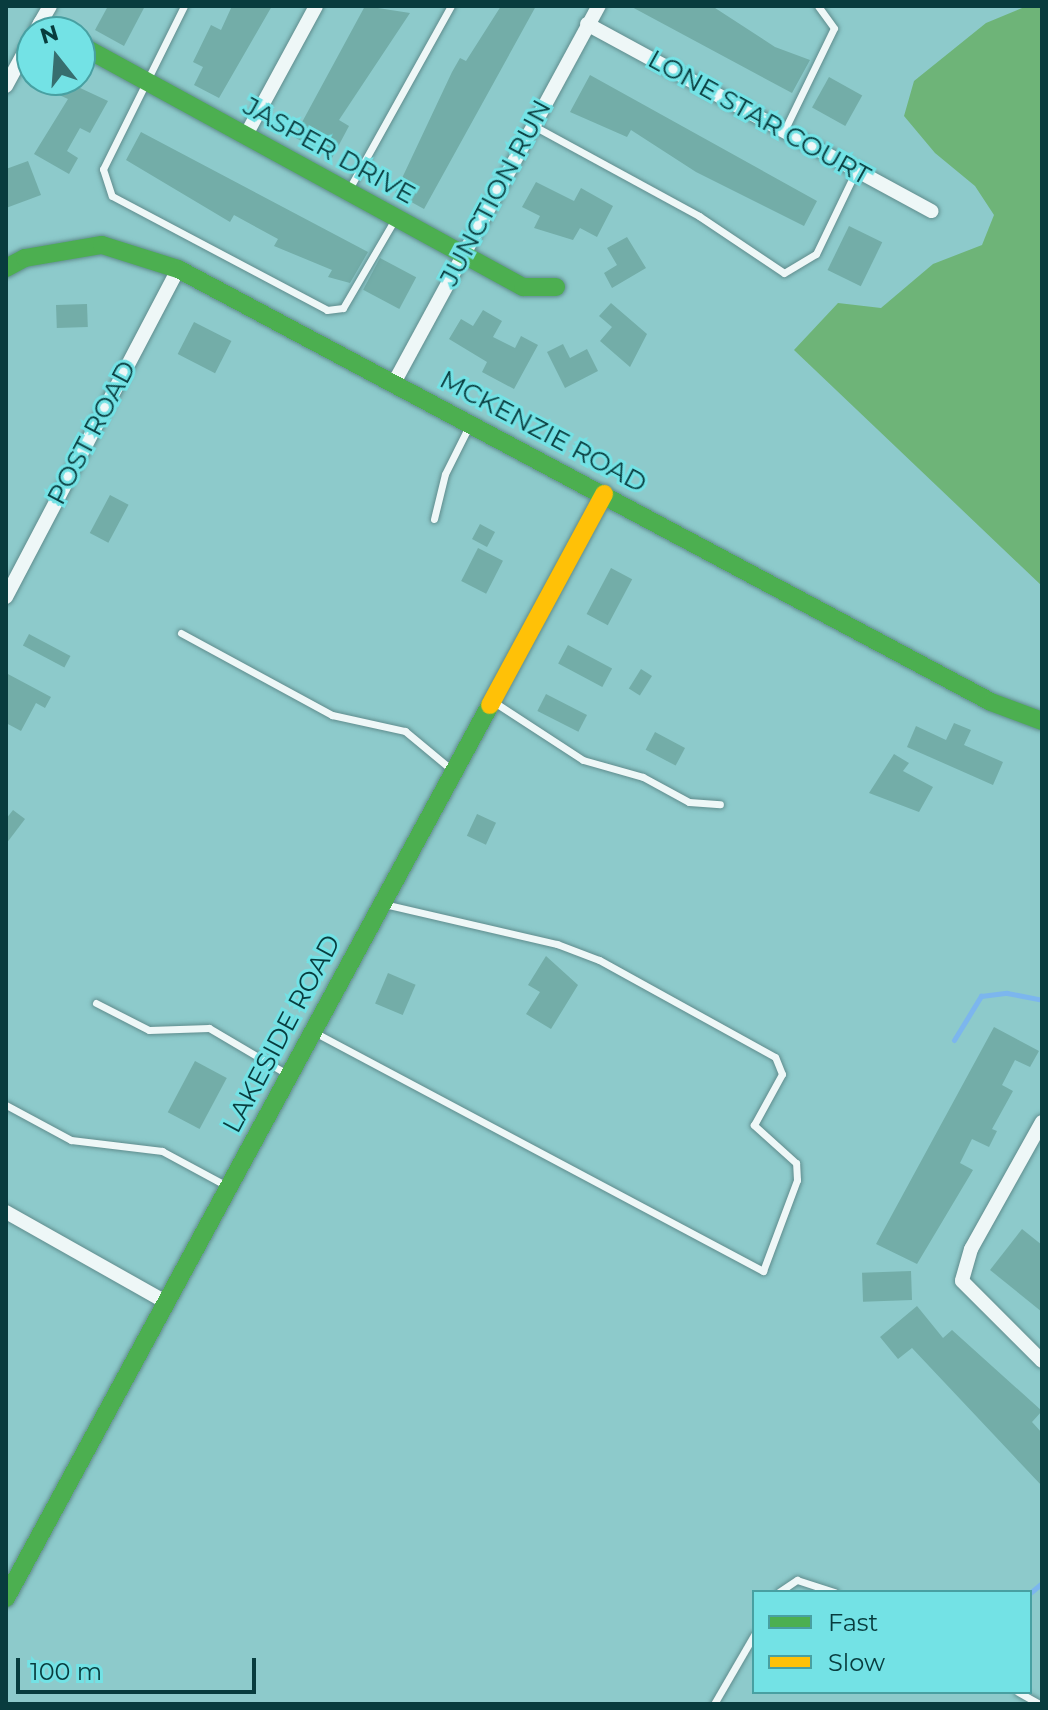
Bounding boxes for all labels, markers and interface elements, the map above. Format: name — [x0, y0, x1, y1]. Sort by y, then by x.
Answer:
north arrow — [16, 16, 96, 96]
text: N — [37, 19, 62, 50]
street label: LONE STAR COURT — [642, 44, 876, 192]
street label: JASPER DRIVE — [238, 91, 420, 211]
street label: JUNCTION RUN — [434, 95, 558, 291]
street label: POST ROAD — [41, 356, 143, 510]
street label: MCKENZIE ROAD — [434, 364, 652, 500]
street label: LAKESIDE ROAD — [217, 930, 347, 1138]
legend — [752, 1590, 1032, 1694]
text: Fast — [828, 1608, 878, 1637]
scale bar — [20, 1642, 260, 1692]
text: Slow — [828, 1648, 885, 1677]
text: 100 m — [30, 1657, 102, 1686]

